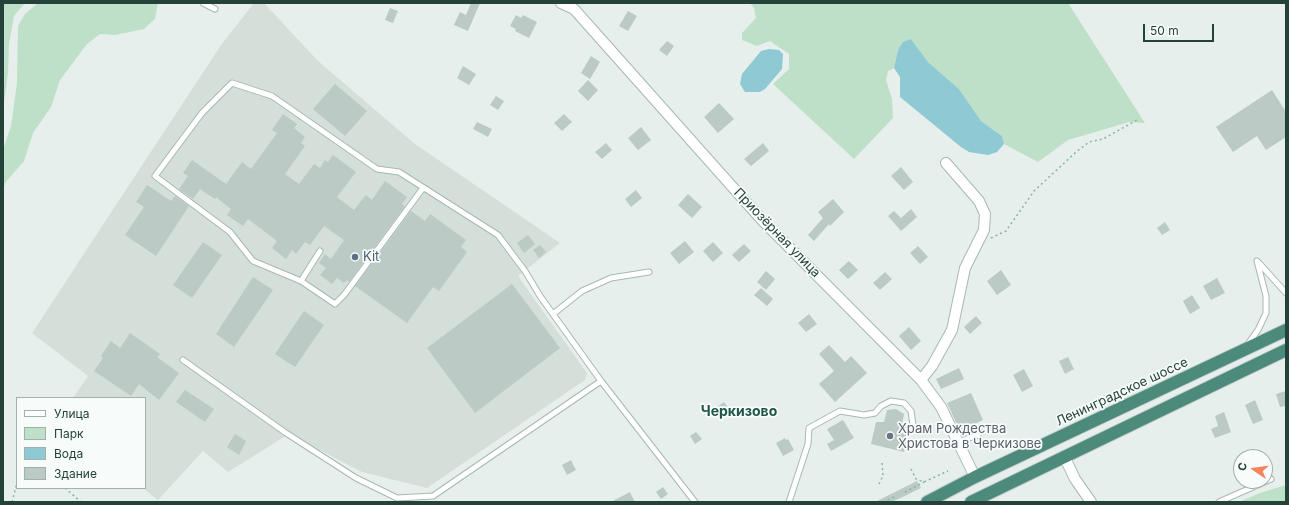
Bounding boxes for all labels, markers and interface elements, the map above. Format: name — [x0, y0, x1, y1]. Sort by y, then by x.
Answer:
scale bar — [1145, 16, 1216, 42]
text: 50 m — [1150, 23, 1179, 38]
street label: Приозёрная улица — [730, 185, 824, 281]
place label: Kit — [363, 249, 379, 265]
marker: Kit — [350, 252, 360, 262]
street label: Ленинградское шоссе — [1053, 355, 1191, 429]
legend — [16, 397, 146, 489]
district label: Черкизово — [701, 404, 777, 420]
text: Улица — [54, 406, 89, 421]
place label: Храм Рождества Христова в Черкизове — [898, 421, 1041, 452]
text: Парк — [54, 426, 84, 441]
marker: Храм Рождества Христова в Черкизове — [885, 431, 895, 441]
text: Вода — [54, 446, 83, 461]
north arrow — [1233, 449, 1273, 489]
text: С — [1235, 461, 1250, 472]
text: Здание — [54, 466, 97, 481]

